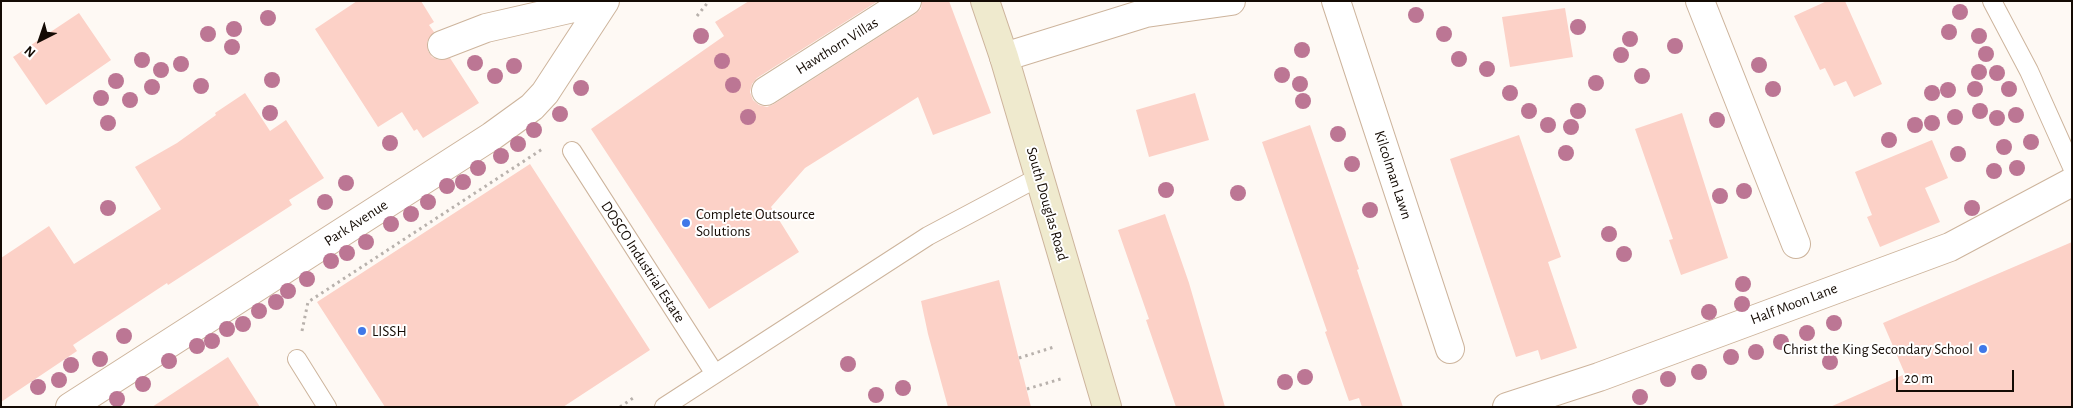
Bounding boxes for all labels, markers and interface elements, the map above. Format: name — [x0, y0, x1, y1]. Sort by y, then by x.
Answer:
street label: Hawthorn Villas — [793, 14, 881, 78]
north arrow — [15, 15, 65, 65]
text: N — [22, 43, 38, 60]
street label: Kilcolman Lawn — [1370, 128, 1416, 222]
street label: South Douglas Road — [1022, 145, 1072, 263]
street label: Park Avenue — [321, 196, 391, 250]
street label: DOSCO Industrial Estate — [597, 198, 689, 326]
place label: Complete Outsource Solutions — [696, 205, 815, 240]
marker: Complete Outsource Solutions — [680, 217, 692, 229]
street label: Half Moon Lane — [1748, 279, 1840, 329]
place label: LISSH — [372, 322, 407, 340]
marker: LISSH — [356, 325, 368, 337]
place label: Christ the King Secondary School — [1783, 340, 1973, 358]
marker: Christ the King Secondary School — [1977, 343, 1989, 355]
scale bar — [1898, 360, 2016, 392]
text: 20 m — [1904, 371, 1933, 386]

